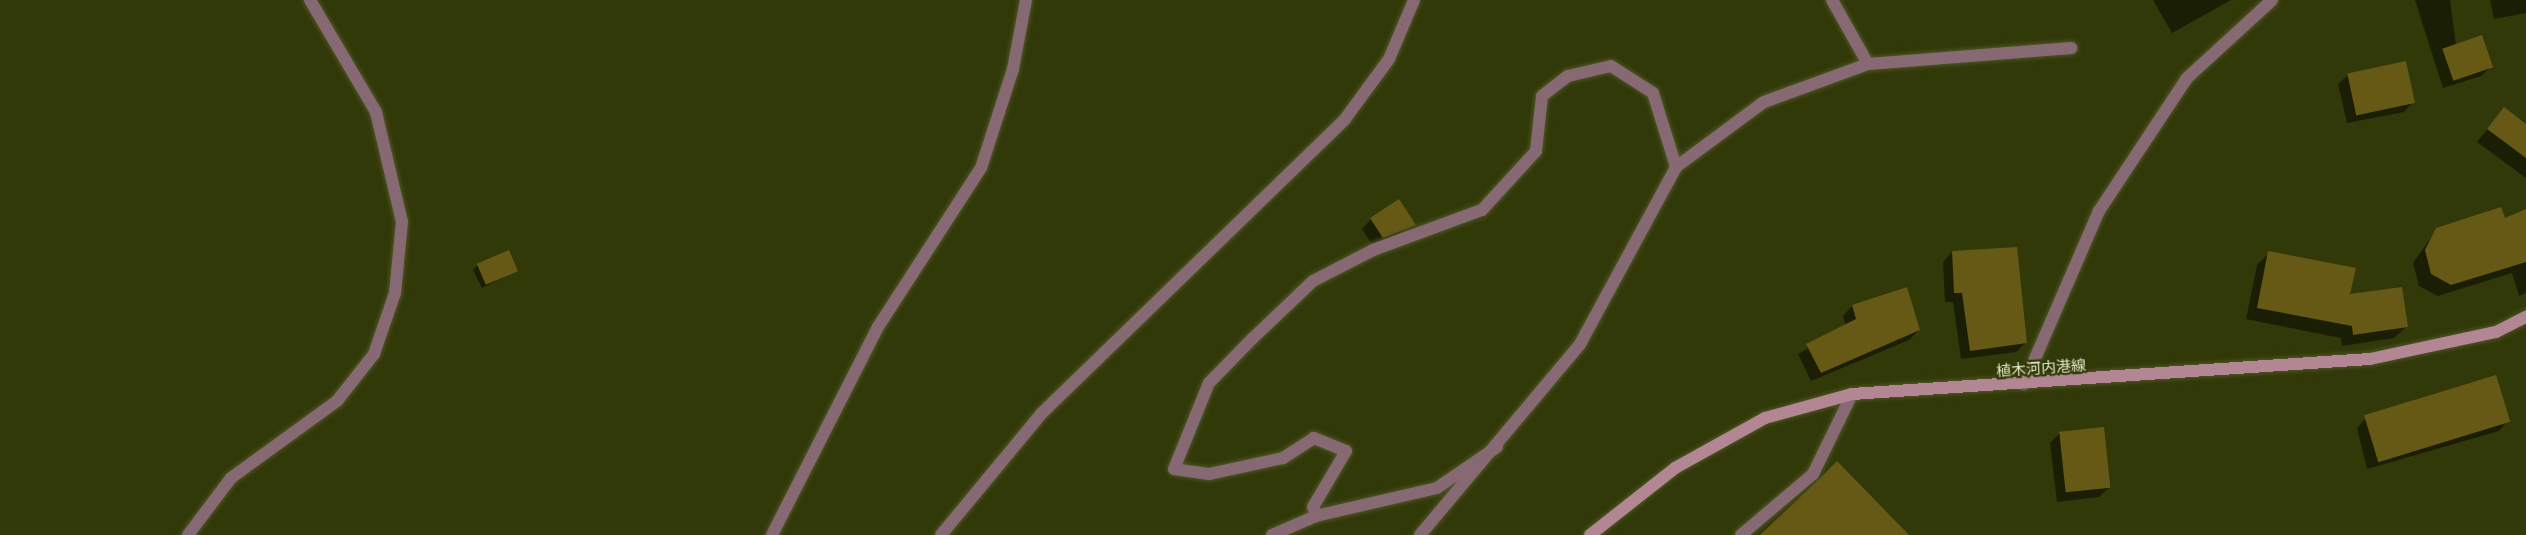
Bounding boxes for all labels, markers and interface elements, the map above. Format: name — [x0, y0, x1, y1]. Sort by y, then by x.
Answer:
street label: 植木河内港線 — [1995, 356, 2087, 380]

